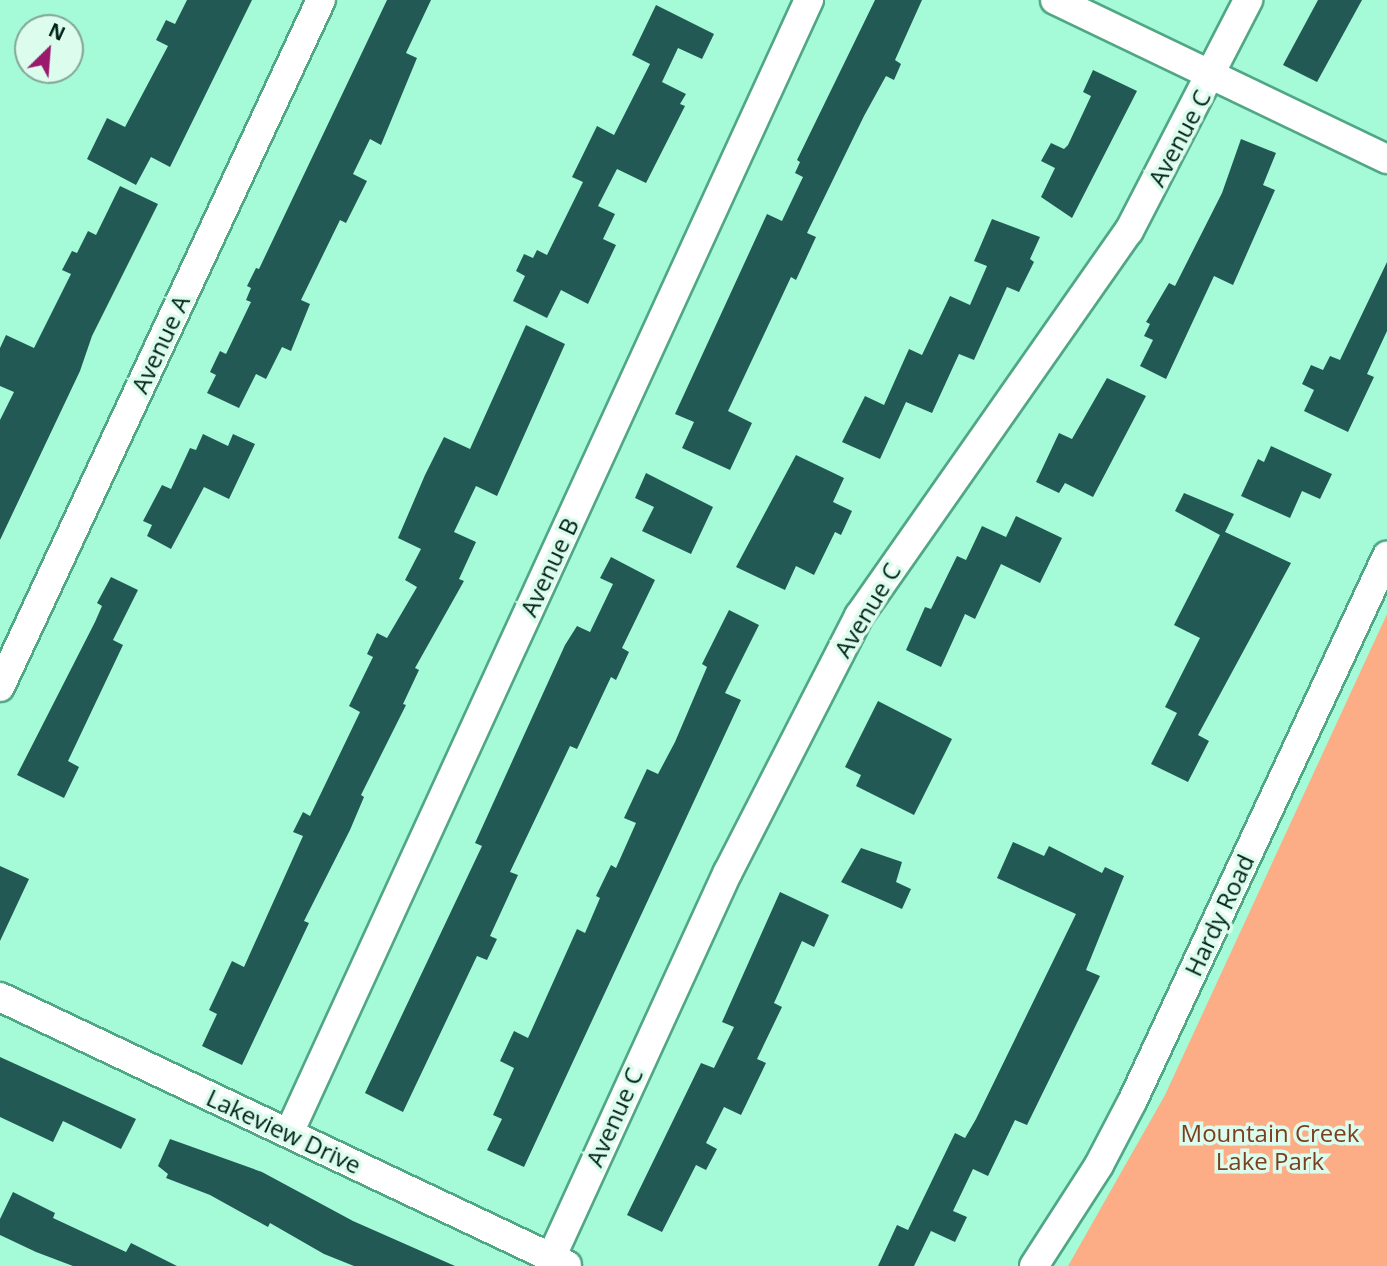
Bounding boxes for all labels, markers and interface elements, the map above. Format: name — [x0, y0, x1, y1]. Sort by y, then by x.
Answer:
north arrow — [14, 14, 84, 84]
text: N — [45, 17, 70, 47]
street label: Avenue C — [1142, 85, 1216, 191]
street label: Avenue A — [125, 290, 195, 398]
street label: Avenue B — [514, 513, 584, 621]
street label: Avenue C — [828, 558, 906, 662]
street label: Hardy Road — [1178, 850, 1260, 980]
street label: Avenue C — [580, 1063, 648, 1171]
street label: Lakeview Drive — [202, 1083, 366, 1179]
park label: Mountain Creek Lake Park — [1181, 1119, 1359, 1175]

